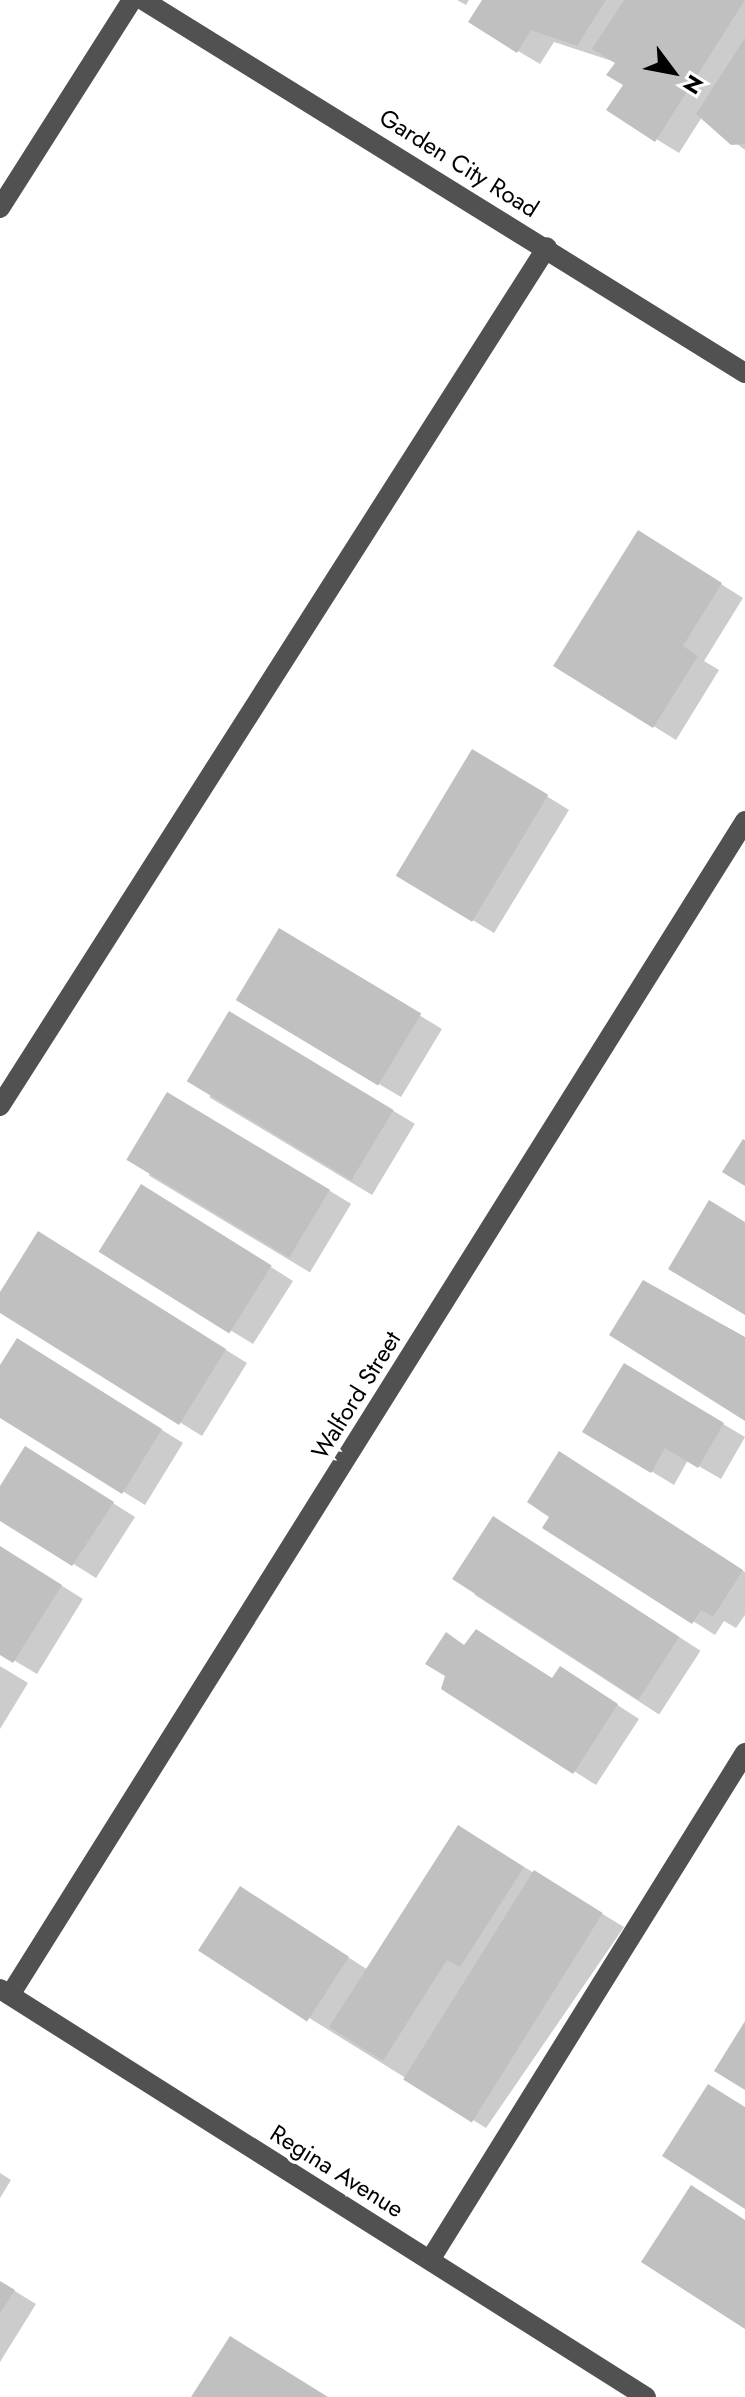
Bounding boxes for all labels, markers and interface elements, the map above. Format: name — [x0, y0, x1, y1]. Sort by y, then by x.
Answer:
north arrow — [633, 32, 713, 112]
text: N — [675, 69, 712, 101]
street label: Garden City Road — [374, 103, 544, 223]
street label: Walford Street — [305, 1326, 407, 1464]
street label: Regina Avenue — [265, 2119, 409, 2223]

